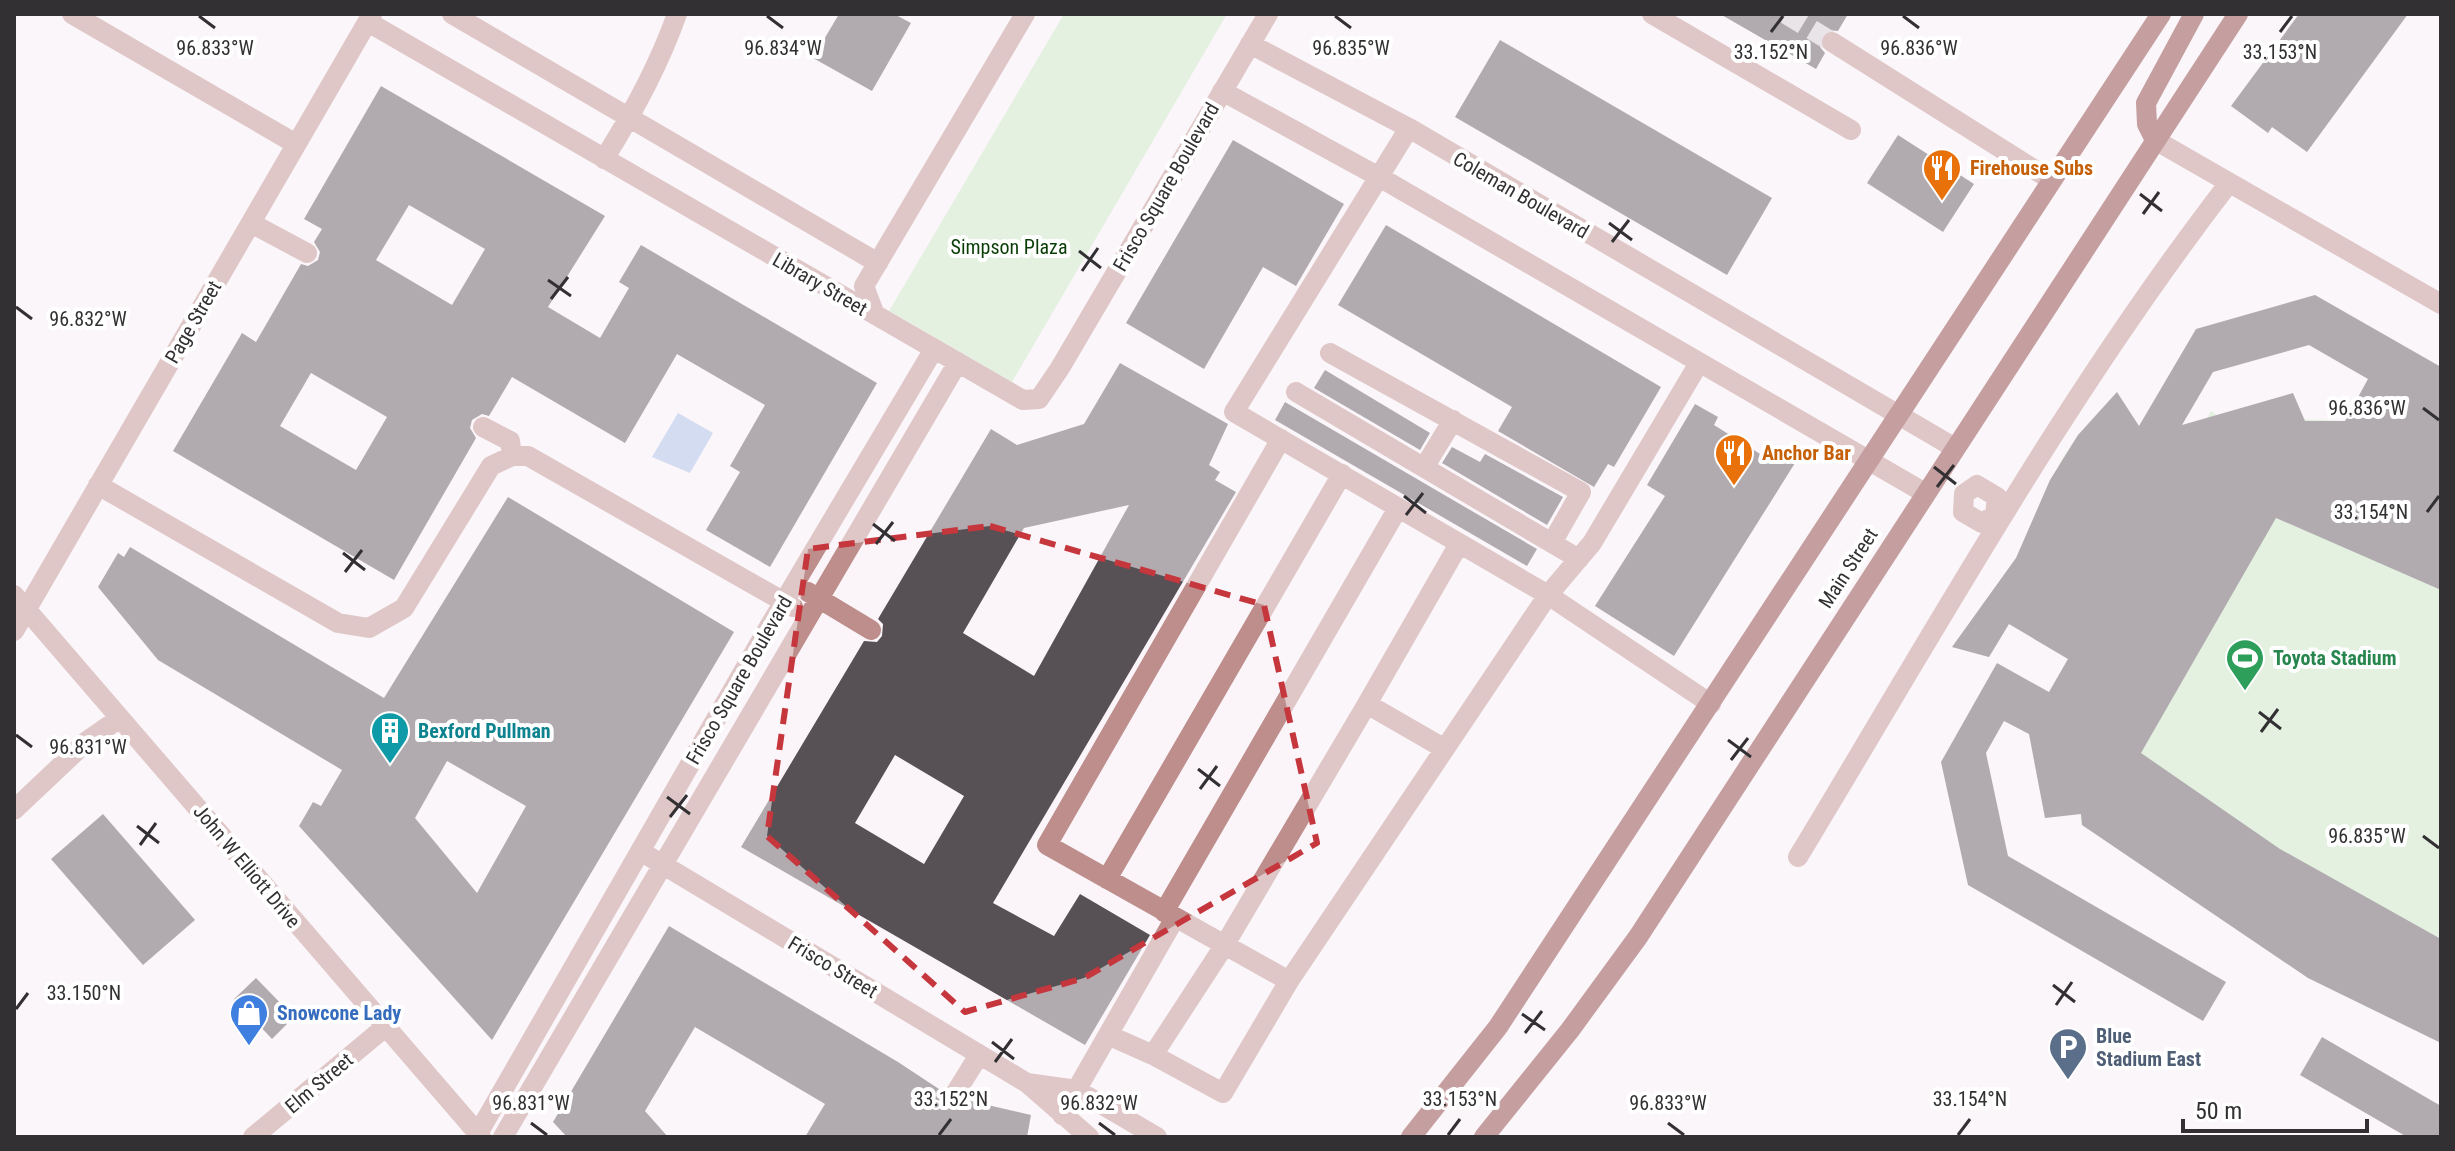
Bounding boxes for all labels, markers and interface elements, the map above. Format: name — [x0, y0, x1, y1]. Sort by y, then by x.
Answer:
text: 96.833°W — [176, 36, 254, 60]
text: 96.834°W — [744, 36, 822, 60]
text: 96.835°W — [1312, 36, 1390, 60]
text: 96.836°W — [1880, 36, 1958, 60]
text: 33.152°N — [1734, 40, 1808, 64]
text: 33.153°N — [2243, 40, 2317, 64]
street label: Frisco Square Boulevard — [1108, 98, 1224, 276]
street label: Coleman Boulevard — [1449, 146, 1593, 244]
restaurant icon: Firehouse Subs — [1921, 147, 1963, 202]
place label: Firehouse Subs — [1970, 156, 2093, 180]
park label: Simpson Plaza — [951, 235, 1067, 259]
street label: Library Street — [768, 247, 872, 321]
street label: Page Street — [160, 276, 226, 368]
text: 96.832°W — [49, 307, 127, 331]
text: 96.836°W — [2328, 396, 2406, 420]
restaurant icon: Anchor Bar — [1713, 432, 1755, 487]
place label: Anchor Bar — [1762, 441, 1851, 465]
text: 33.154°N — [2334, 500, 2408, 524]
street label: Main Street — [1813, 523, 1883, 612]
street label: Frisco Square Boulevard — [681, 591, 797, 769]
sports icon: Toyota Stadium — [2224, 637, 2266, 692]
place label: Toyota Stadium — [2273, 646, 2397, 670]
building icon: Bexford Pullman — [369, 710, 411, 765]
place label: Bexford Pullman — [418, 719, 551, 743]
text: 96.831°W — [49, 735, 127, 759]
street label: John W Elliott Drive — [188, 799, 306, 933]
text: 96.835°W — [2328, 824, 2406, 848]
street label: Frisco Street — [784, 931, 882, 1003]
text: 33.150°N — [47, 981, 121, 1005]
shop icon: Snowcone Lady — [228, 992, 270, 1047]
place label: Snowcone Lady — [277, 1001, 401, 1025]
place label: Blue Stadium East — [2096, 1024, 2201, 1071]
parking icon: Blue Stadium East — [2047, 1026, 2089, 1081]
street label: Elm Street — [280, 1048, 358, 1118]
scale bar — [2183, 1083, 2367, 1133]
text: 33.152°N — [914, 1087, 988, 1111]
text: 33.153°N — [1423, 1087, 1497, 1111]
text: 33.154°N — [1933, 1087, 2007, 1111]
text: 96.831°W — [492, 1091, 570, 1115]
text: 96.832°W — [1060, 1091, 1138, 1115]
text: 96.833°W — [1629, 1091, 1707, 1115]
text: 50 m — [2195, 1097, 2242, 1125]

